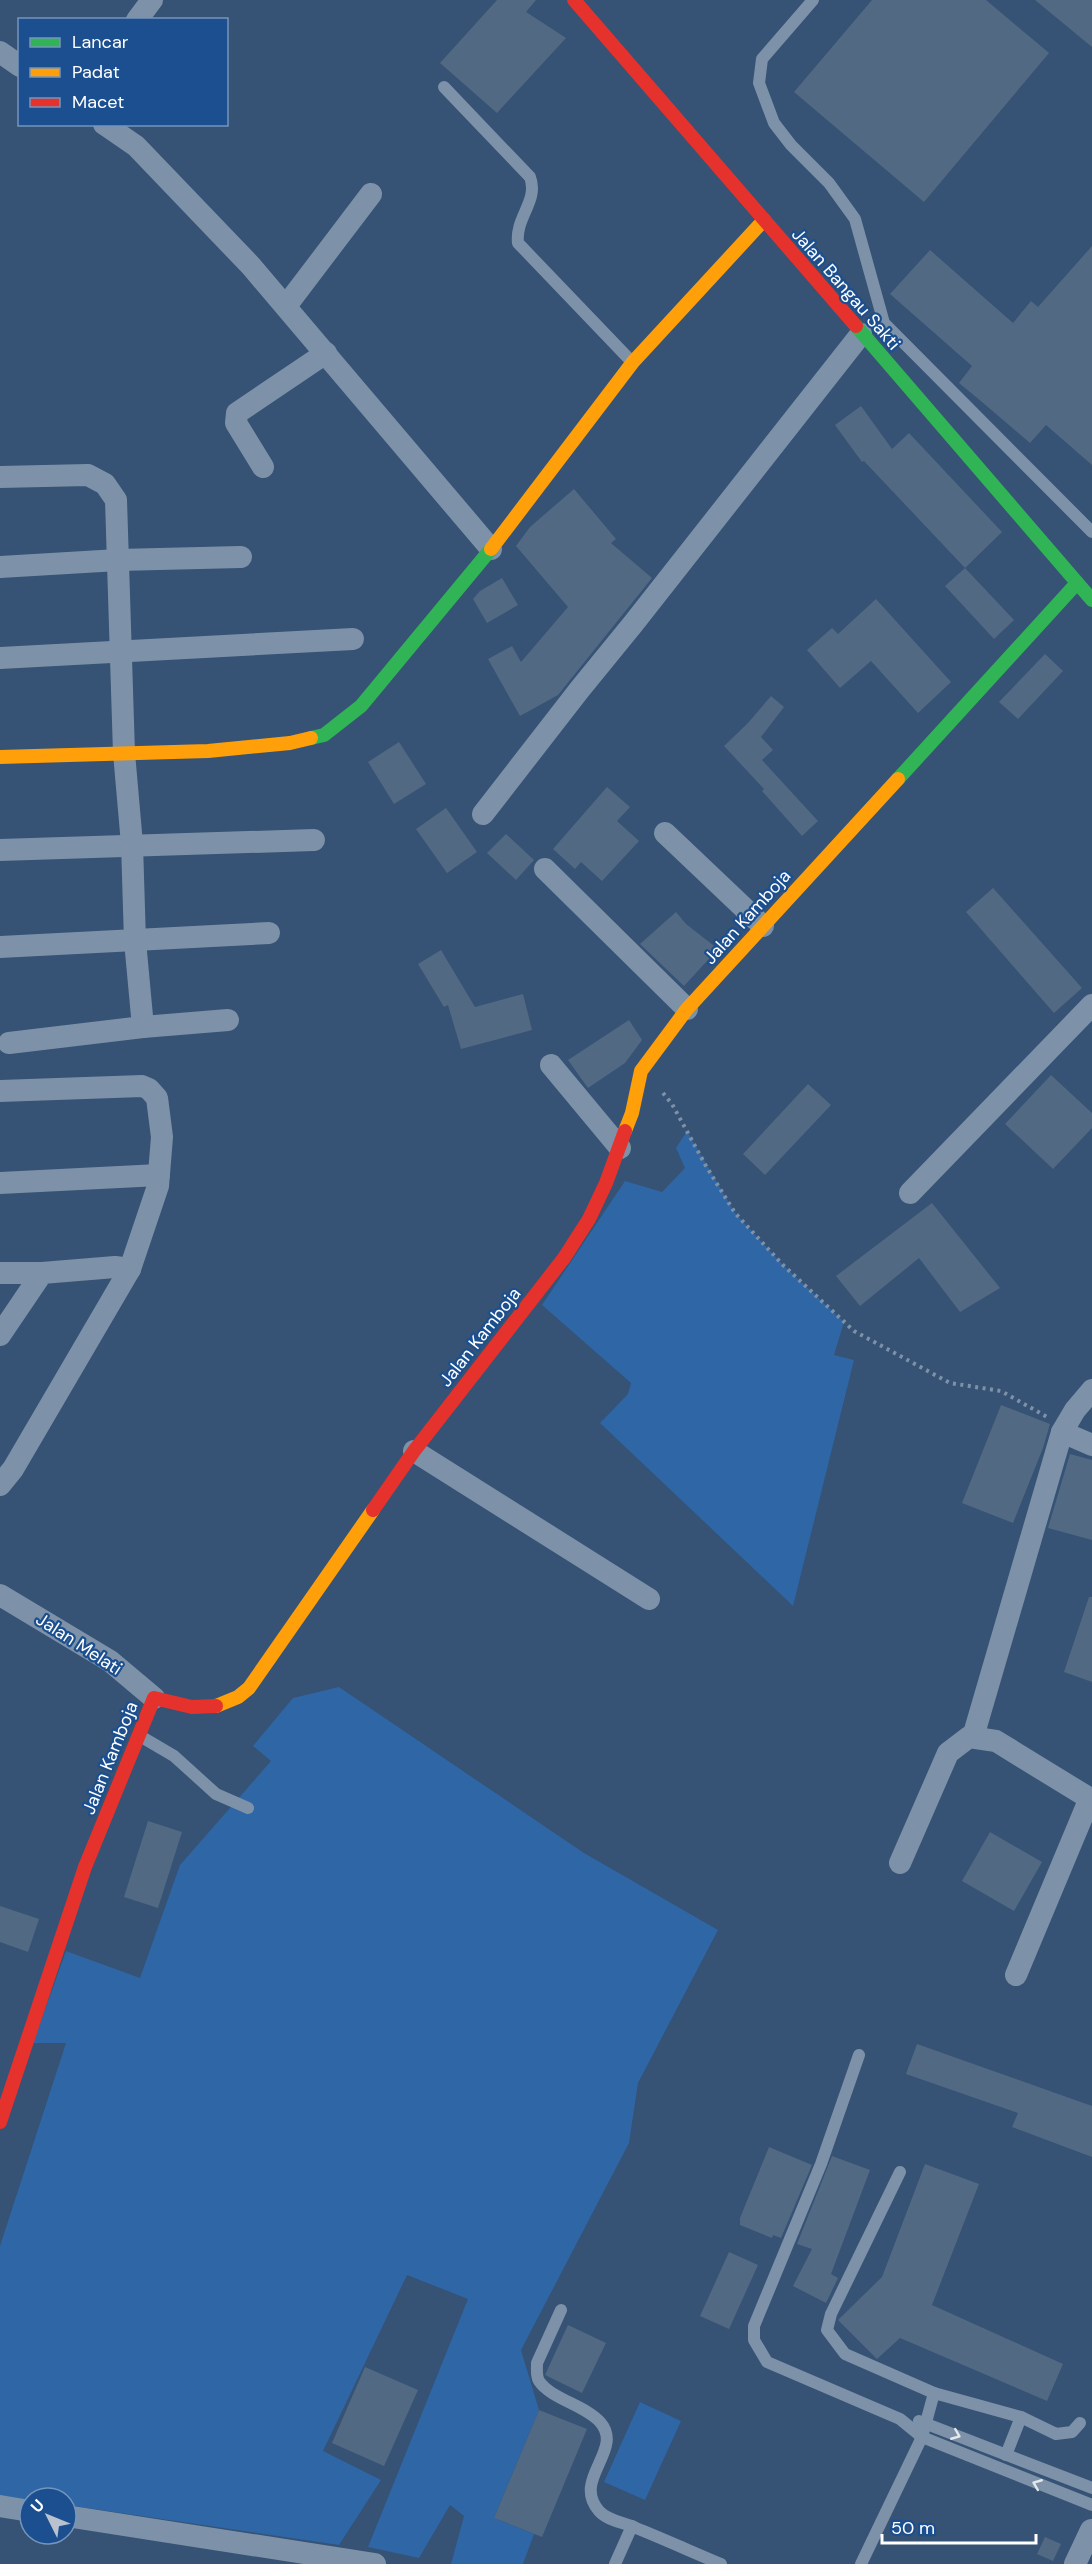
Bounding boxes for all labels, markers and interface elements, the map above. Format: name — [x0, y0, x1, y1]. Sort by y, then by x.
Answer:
legend — [18, 18, 228, 126]
text: Lancar — [72, 30, 129, 54]
text: Padat — [72, 60, 120, 84]
text: Macet — [72, 90, 124, 114]
street label: Jalan Bangau Sakti — [786, 223, 906, 355]
street label: Jalan Kamboja — [698, 864, 796, 970]
street label: Jalan Kamboja — [434, 1282, 526, 1392]
street label: Jalan Melati — [31, 1607, 127, 1681]
street label: Jalan Kamboja — [76, 1698, 144, 1818]
one-way arrow — [950, 2427, 961, 2440]
one-way arrow — [1033, 2478, 1043, 2491]
north arrow — [18, 2486, 78, 2546]
text: U — [26, 2495, 49, 2517]
scale bar — [882, 2507, 1036, 2545]
text: 50 m — [891, 2516, 935, 2540]

